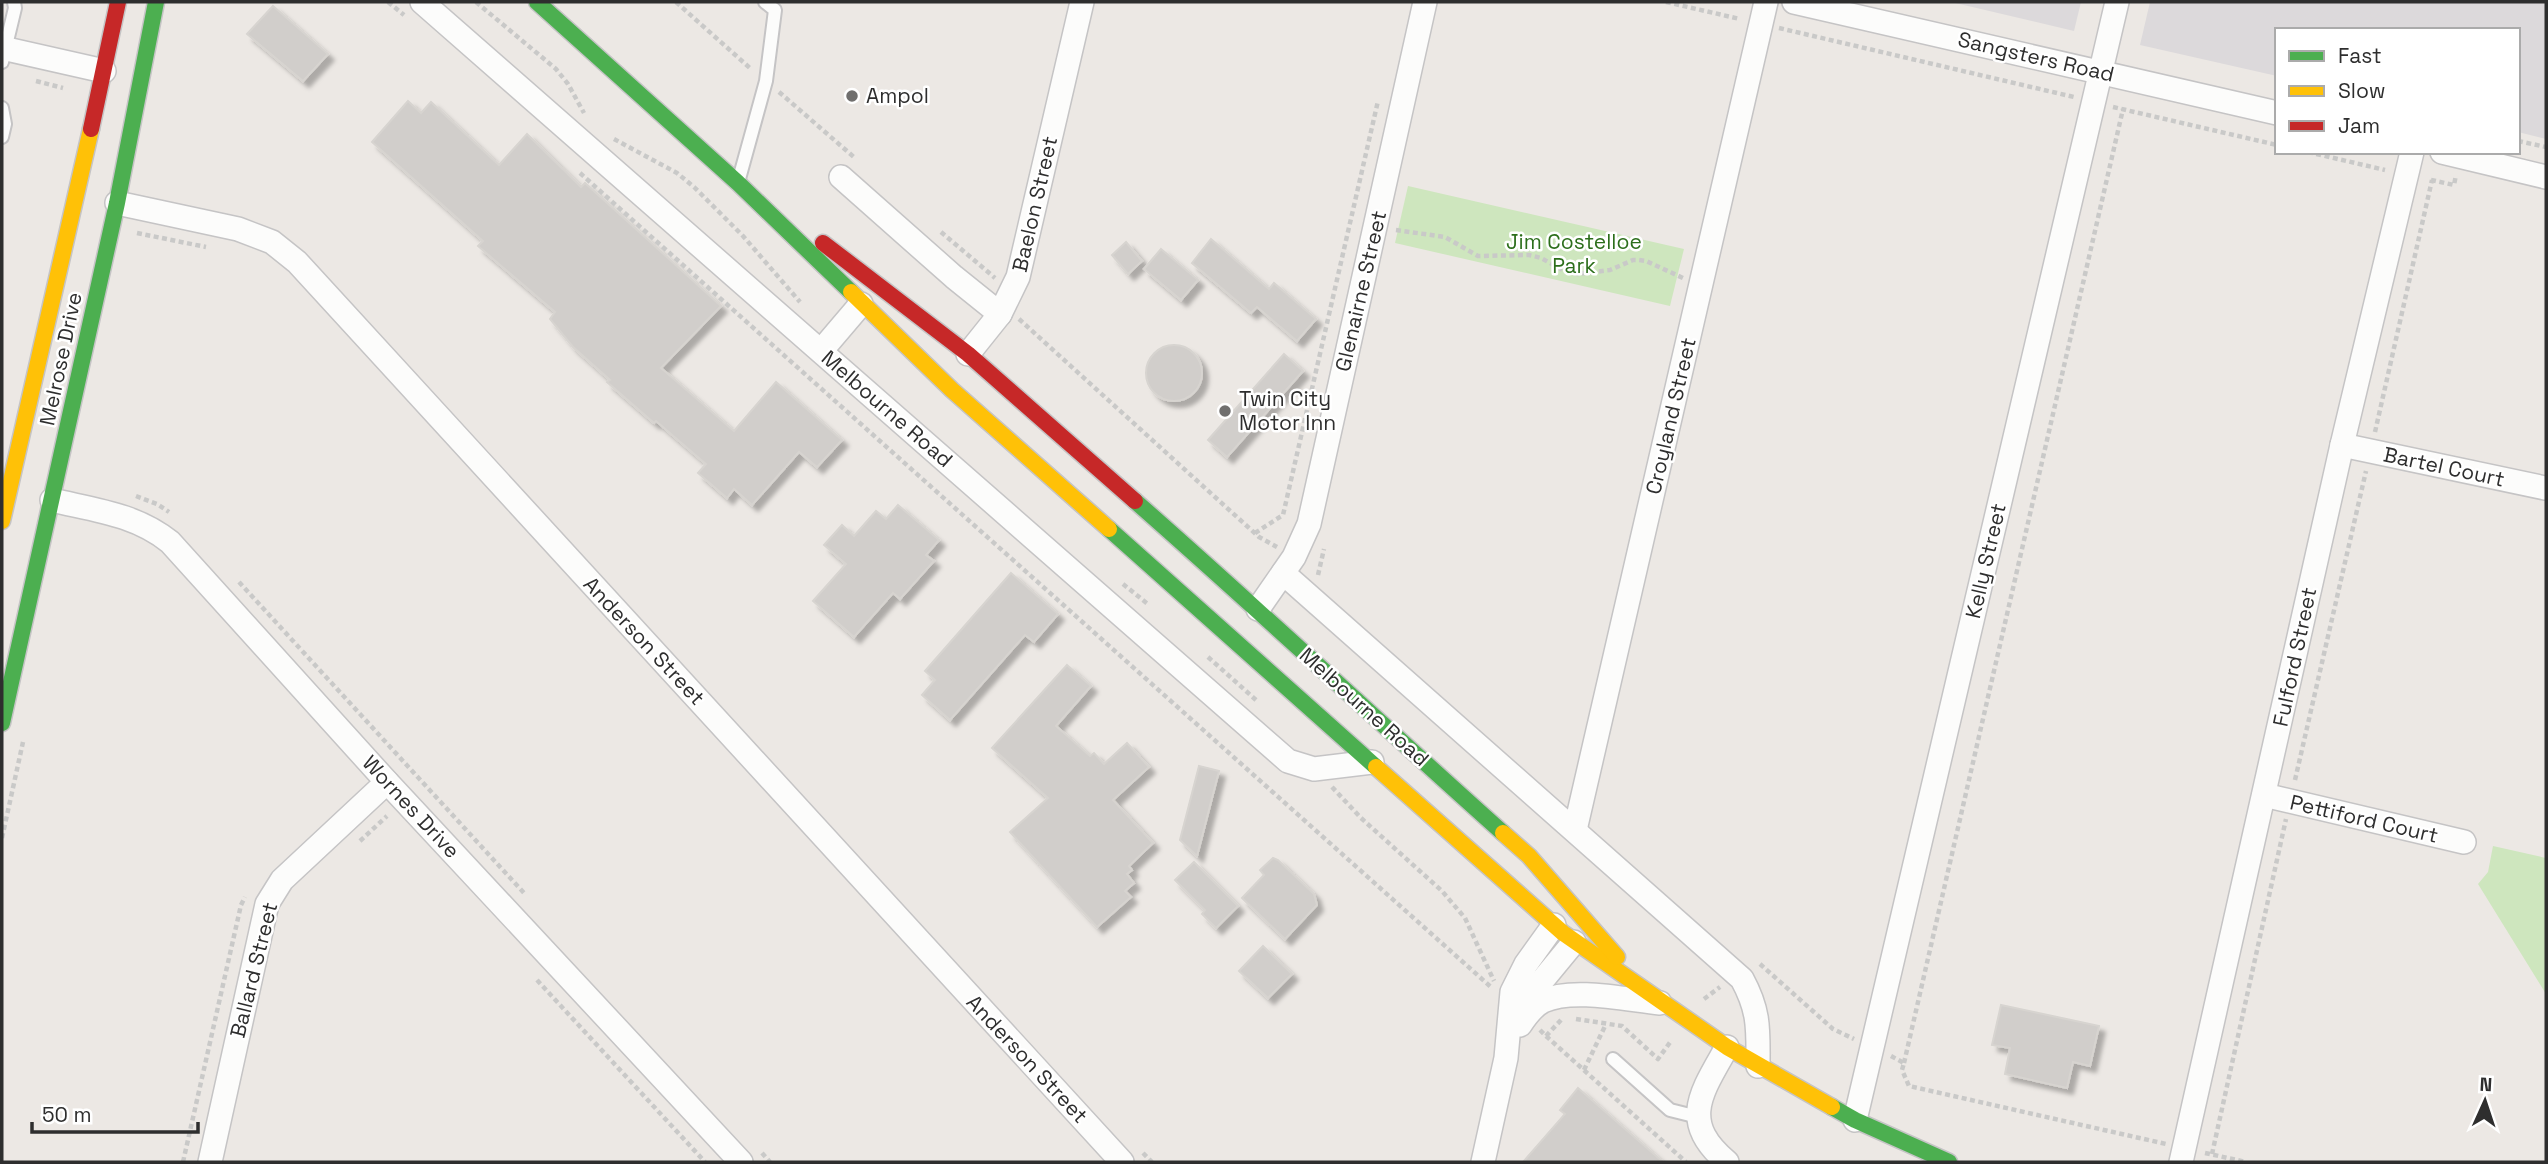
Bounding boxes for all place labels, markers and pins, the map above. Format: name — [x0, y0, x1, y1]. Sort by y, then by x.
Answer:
place label: Ampol — [866, 82, 929, 109]
marker: Ampol — [844, 88, 860, 104]
place label: Twin City Motor Inn — [1239, 385, 1336, 436]
marker: Twin City Motor Inn — [1217, 403, 1233, 419]

